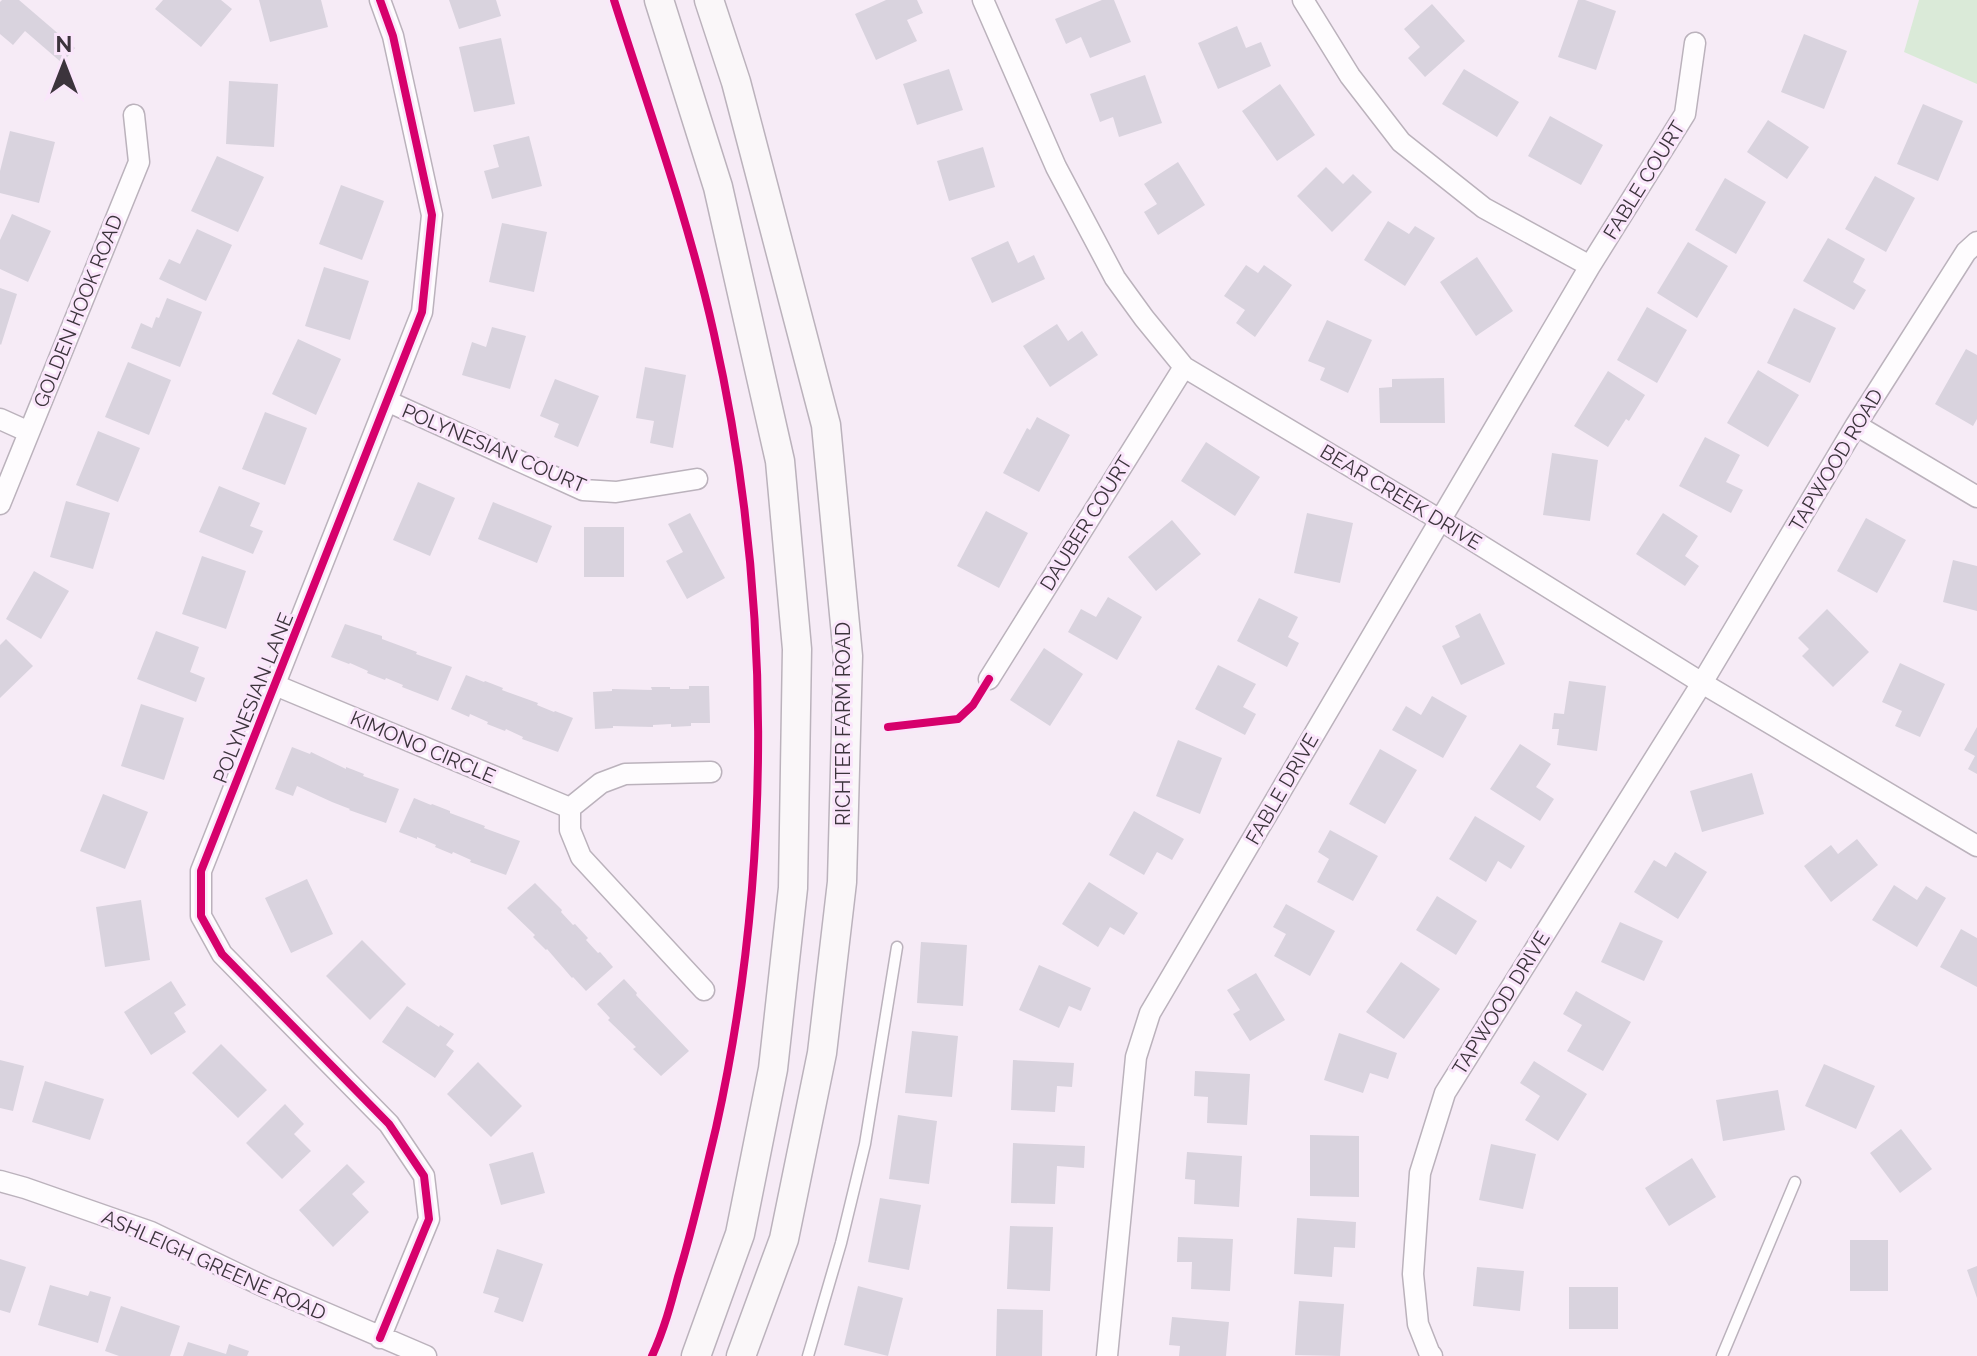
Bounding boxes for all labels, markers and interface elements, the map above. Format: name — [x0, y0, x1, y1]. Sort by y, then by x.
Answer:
north arrow — [24, 24, 104, 104]
text: N — [56, 31, 72, 57]
street label: FABLE COURT — [1598, 116, 1690, 244]
street label: GOLDEN HOOK ROAD — [28, 211, 128, 411]
street label: TAPWOOD ROAD — [1784, 384, 1888, 536]
street label: POLYNESIAN COURT — [398, 398, 590, 498]
street label: BEAR CREEK DRIVE — [1316, 439, 1486, 555]
street label: DAUBER COURT — [1035, 451, 1137, 595]
street label: POLYNESIAN LANE — [208, 609, 298, 787]
street label: RICHTER FARM ROAD — [831, 622, 855, 826]
street label: KIMONO CIRCLE — [347, 706, 499, 788]
street label: FABLE DRIVE — [1241, 729, 1323, 849]
street label: TAPWOOD DRIVE — [1447, 927, 1555, 1079]
street label: ASHLEIGH GREENE ROAD — [98, 1205, 330, 1325]

